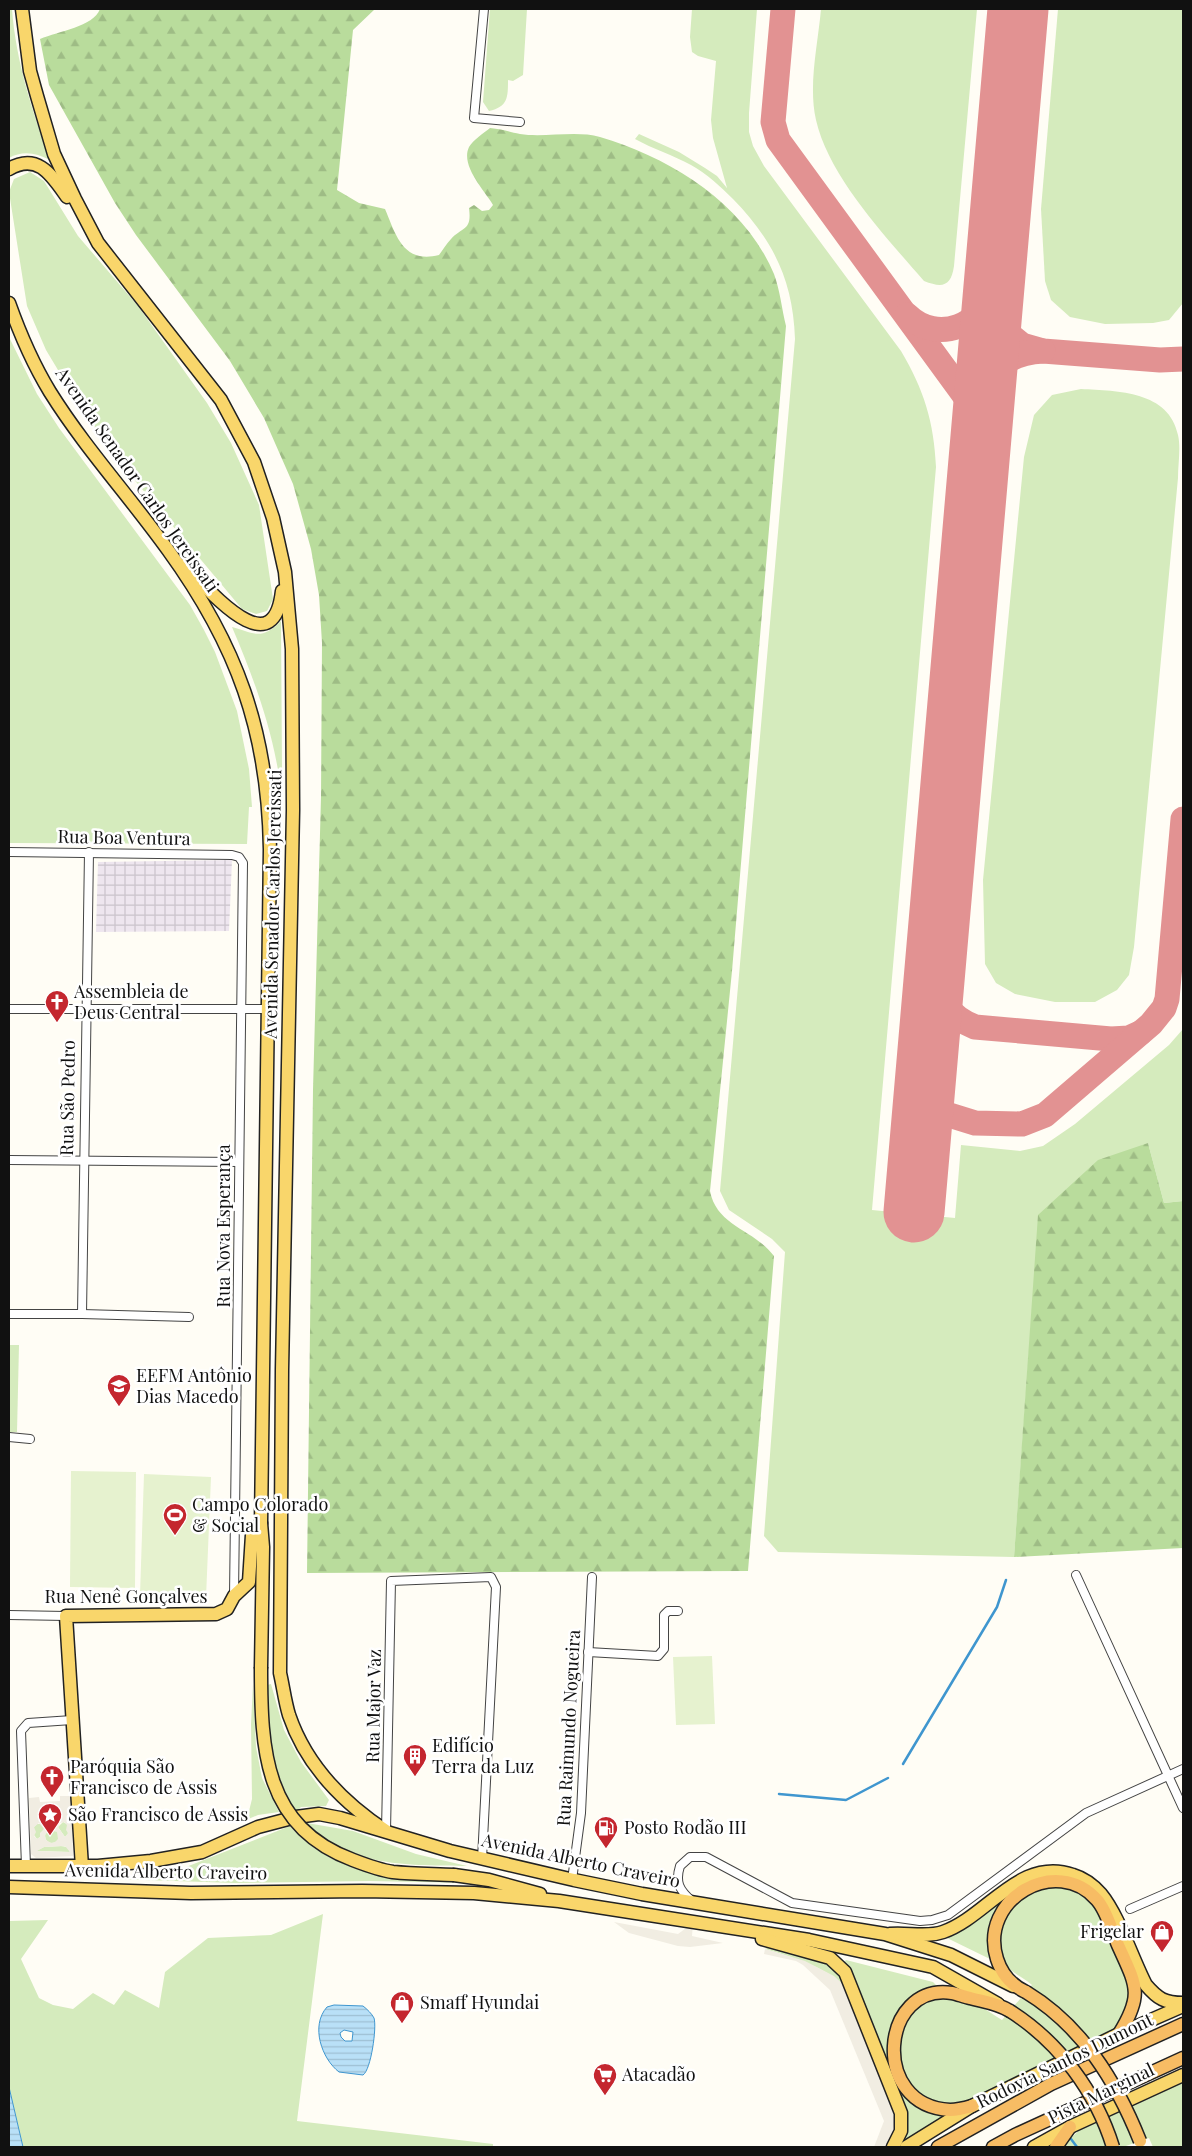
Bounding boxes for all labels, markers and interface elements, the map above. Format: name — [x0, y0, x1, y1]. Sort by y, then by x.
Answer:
street label: Avenida Senador Carlos Jereissati — [50, 361, 225, 597]
street label: Avenida Senador Carlos Jereissati — [258, 769, 286, 1040]
street label: Rua Boa Ventura — [57, 824, 191, 850]
place label: Assembleia de Deus Central — [73, 979, 189, 1024]
church icon: Assembleia de Deus Central — [44, 989, 70, 1023]
street label: Rua São Pedro — [54, 1040, 80, 1156]
street label: Rua Nova Esperança — [211, 1144, 235, 1308]
place label: EEFM Antônio Dias Macedo — [136, 1363, 252, 1408]
school or university icon: EEFM Antônio Dias Macedo — [106, 1373, 132, 1407]
place label: Campo Colorado & Social — [192, 1492, 328, 1537]
sports icon: Campo Colorado & Social — [162, 1502, 188, 1536]
street label: Rua Nenê Gonçalves — [44, 1584, 208, 1608]
street label: Rua Raimundo Nogueira — [551, 1629, 585, 1827]
street label: Rua Major Vaz — [360, 1649, 386, 1763]
place label: Edifício Terra da Luz — [432, 1733, 534, 1778]
building icon: Edifício Terra da Luz — [402, 1743, 428, 1777]
place label: Paróquia São Francisco de Assis — [70, 1754, 217, 1799]
church icon: Paróquia São Francisco de Assis — [39, 1764, 65, 1798]
place icon: São Francisco de Assis — [37, 1802, 63, 1836]
place label: São Francisco de Assis — [68, 1802, 248, 1826]
fuel station icon: Posto Rodão III — [593, 1815, 619, 1849]
place label: Posto Rodão III — [624, 1815, 747, 1839]
street label: Avenida Alberto Craveiro — [479, 1827, 683, 1893]
street label: Avenida Alberto Craveiro — [64, 1857, 268, 1885]
place label: Frigelar — [1080, 1919, 1144, 1943]
shop icon: Frigelar — [1149, 1919, 1175, 1953]
shop icon: Smaff Hyundai — [389, 1990, 415, 2024]
place label: Smaff Hyundai — [420, 1990, 539, 2014]
street label: Rodovia Santos Dumont — [972, 2007, 1157, 2113]
street label: Pista Marginal — [1043, 2057, 1158, 2129]
supermarket icon: Atacadão — [592, 2062, 618, 2096]
place label: Atacadão — [621, 2062, 696, 2086]

